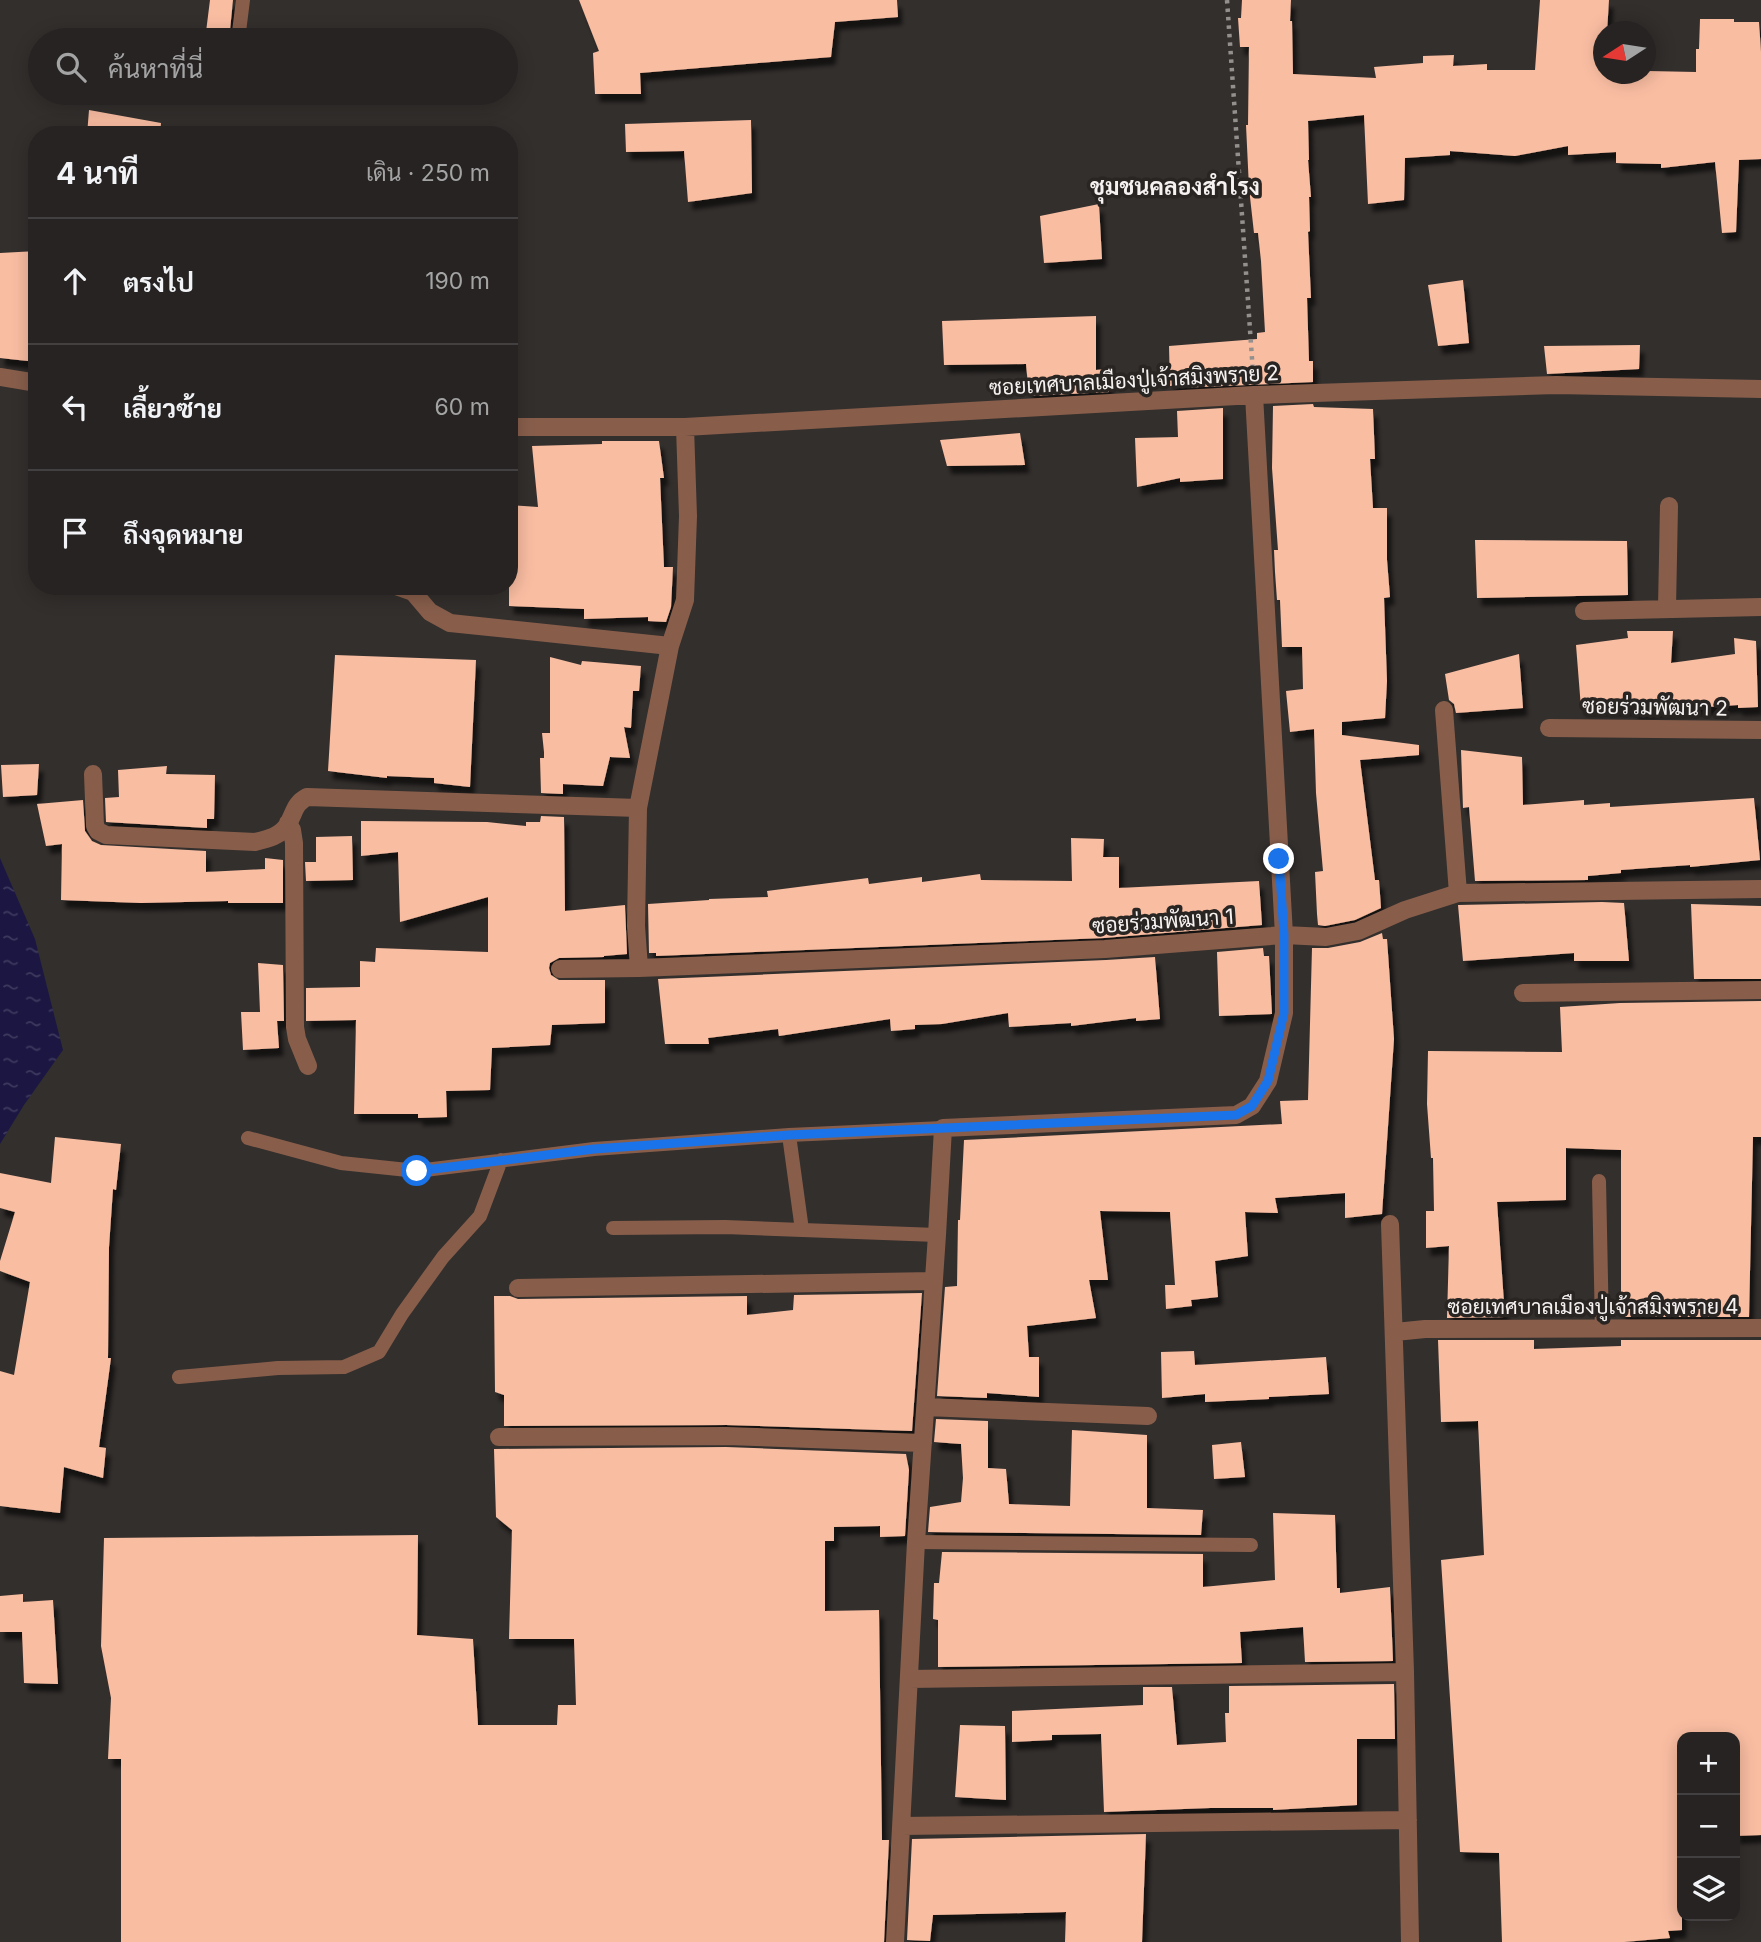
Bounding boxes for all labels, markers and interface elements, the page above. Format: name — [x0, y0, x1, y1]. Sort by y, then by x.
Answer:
north arrow — [1593, 21, 1656, 84]
search box — [28, 28, 518, 105]
icon: search — [52, 48, 90, 86]
text: ค้นหาที่นี่ — [108, 53, 203, 84]
text: 4 นาที — [56, 155, 139, 191]
text: เดิน · 250 m — [366, 159, 490, 187]
district label: ชุมชนคลองสำโรง — [1090, 171, 1260, 204]
icon: ahead — [56, 262, 94, 300]
text: ตรงไป — [123, 267, 194, 298]
text: 190 m — [425, 267, 490, 295]
street label: ซอยเทศบาลเมืองปู่เจ้าสมิงพราย 2 — [988, 359, 1280, 403]
icon: left — [56, 388, 94, 426]
text: เลี้ยวซ้าย — [123, 393, 222, 424]
text: 60 m — [435, 393, 490, 421]
icon: arrive — [56, 514, 94, 552]
text: ถึงจุดหมาย — [123, 519, 244, 550]
street label: ซอยร่วมพัฒนา 2 — [1582, 693, 1728, 721]
route end — [1263, 843, 1294, 874]
street label: ซอยร่วมพัฒนา 1 — [1091, 904, 1235, 938]
route start — [401, 1155, 432, 1186]
street label: ซอยเทศบาลเมืองปู่เจ้าสมิงพราย 4 — [1447, 1293, 1739, 1322]
map controls — [1677, 1732, 1740, 1921]
button: + — [1677, 1732, 1740, 1795]
button: − — [1677, 1795, 1740, 1858]
button: layers — [1677, 1858, 1740, 1921]

